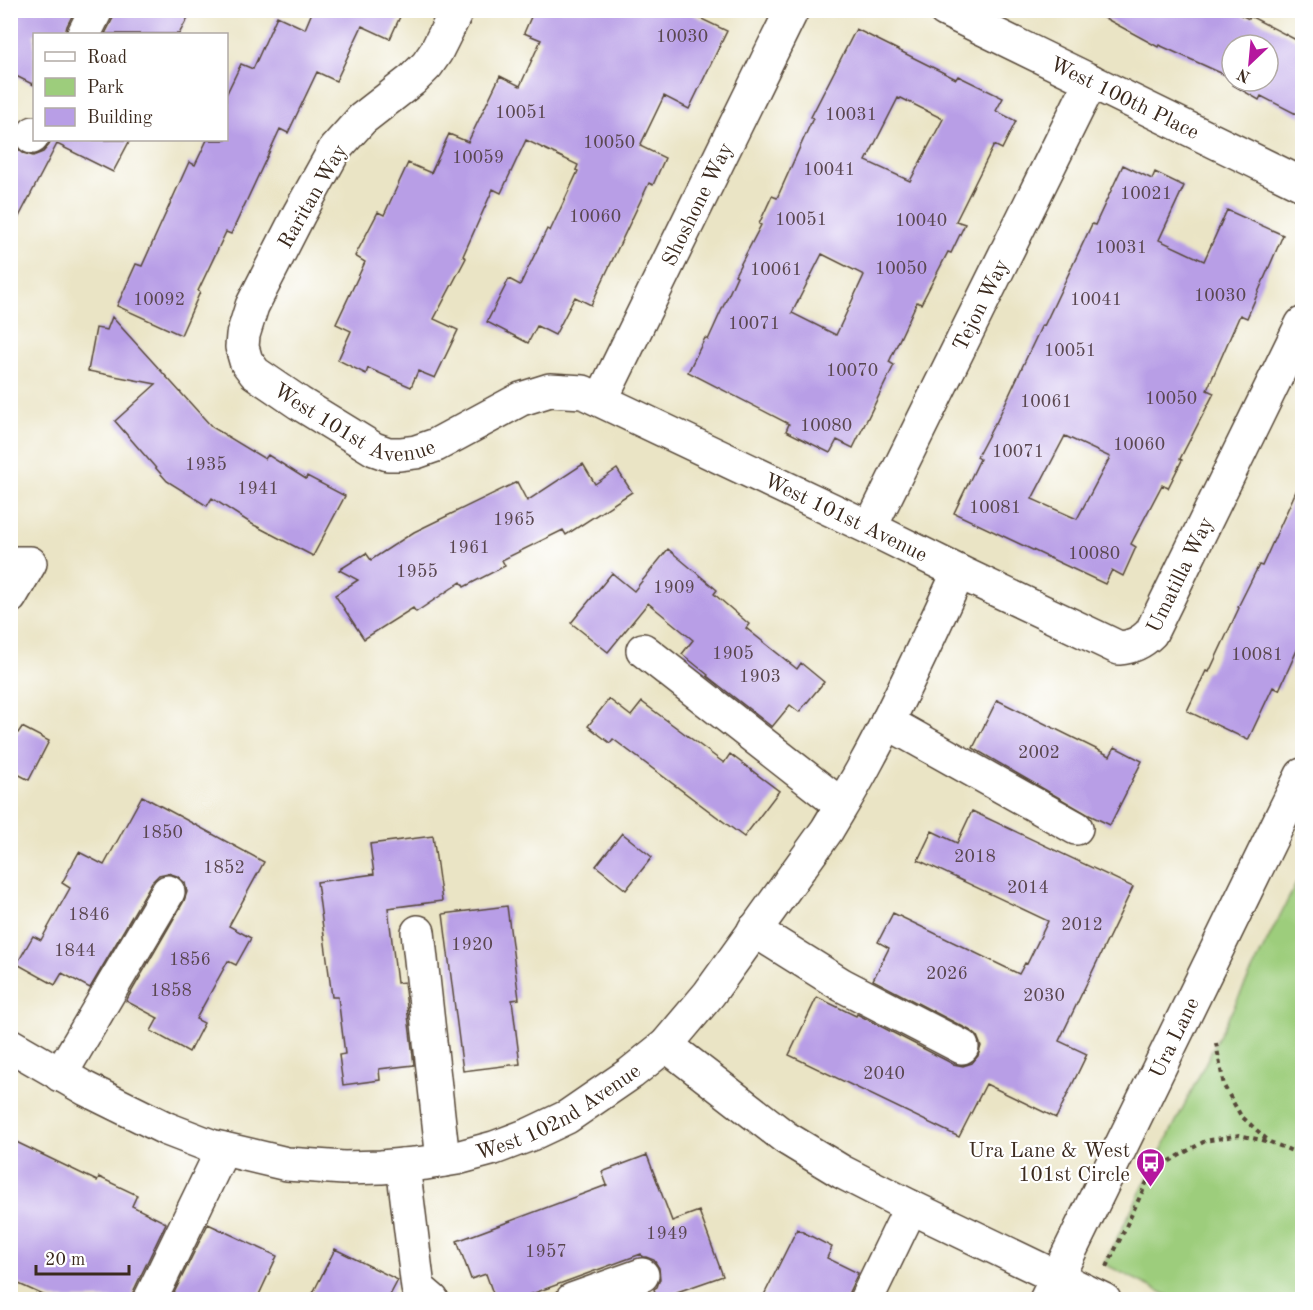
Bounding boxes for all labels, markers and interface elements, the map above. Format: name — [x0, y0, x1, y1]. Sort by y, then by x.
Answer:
house number: 10030 — [656, 28, 708, 46]
legend — [33, 33, 228, 141]
north arrow — [1220, 33, 1280, 93]
text: Road — [87, 49, 127, 67]
street label: West 100th Place — [1046, 54, 1202, 144]
text: N — [1235, 64, 1253, 85]
text: Park — [87, 79, 124, 97]
house number: 10051 — [495, 104, 547, 122]
house number: 10031 — [825, 106, 877, 124]
text: Building — [87, 109, 153, 127]
house number: 10050 — [583, 134, 635, 152]
street label: Shoshone Way — [659, 140, 737, 270]
street label: Raritan Way — [275, 141, 352, 252]
house number: 10059 — [452, 149, 504, 167]
house number: 10041 — [803, 161, 855, 179]
house number: 10021 — [1120, 185, 1172, 203]
house number: 10060 — [569, 208, 621, 226]
house number: 10051 — [775, 211, 827, 229]
house number: 10040 — [895, 212, 947, 230]
house number: 10031 — [1095, 239, 1147, 257]
street label: Tejon Way — [950, 256, 1013, 355]
house number: 10050 — [875, 260, 927, 278]
house number: 10061 — [750, 261, 802, 279]
house number: 10030 — [1194, 287, 1246, 305]
house number: 10092 — [133, 291, 185, 309]
house number: 10041 — [1070, 291, 1122, 309]
house number: 10071 — [728, 315, 780, 333]
house number: 10051 — [1044, 342, 1096, 360]
house number: 10070 — [826, 362, 878, 380]
street label: West 101st Avenue — [269, 380, 438, 466]
house number: 10050 — [1145, 390, 1197, 408]
house number: 10061 — [1020, 393, 1072, 411]
house number: 10080 — [800, 417, 852, 435]
house number: 10060 — [1113, 436, 1165, 454]
house number: 10071 — [992, 443, 1044, 461]
house number: 1935 — [185, 456, 227, 474]
street label: West 101st Avenue — [760, 470, 930, 567]
house number: 1941 — [237, 480, 279, 498]
house number: 10081 — [969, 499, 1021, 517]
house number: 1965 — [493, 511, 535, 529]
street label: Umatilla Way — [1144, 514, 1218, 637]
house number: 1961 — [448, 539, 490, 557]
house number: 10080 — [1068, 545, 1120, 563]
house number: 1955 — [396, 563, 438, 581]
house number: 1909 — [653, 579, 695, 597]
house number: 1905 — [712, 645, 754, 663]
house number: 10081 — [1231, 646, 1283, 664]
house number: 1903 — [739, 668, 781, 686]
house number: 2002 — [1018, 744, 1060, 762]
house number: 1850 — [141, 824, 183, 842]
house number: 2018 — [954, 848, 996, 866]
house number: 1852 — [203, 859, 245, 877]
house number: 2014 — [1007, 879, 1049, 897]
house number: 1846 — [68, 906, 110, 924]
house number: 2012 — [1061, 916, 1103, 934]
house number: 1920 — [451, 936, 493, 954]
house number: 1844 — [54, 942, 96, 960]
house number: 1856 — [169, 951, 211, 969]
house number: 2026 — [926, 965, 968, 983]
house number: 1858 — [150, 982, 192, 1000]
house number: 2030 — [1023, 987, 1065, 1005]
street label: Ura Lane — [1147, 995, 1204, 1082]
street label: West 102nd Avenue — [474, 1061, 645, 1164]
house number: 2040 — [863, 1065, 905, 1083]
place label: Ura Lane & West 101st Circle — [969, 1141, 1130, 1186]
bus stop icon: Ura Lane & West 101st Circle — [1135, 1146, 1167, 1188]
house number: 1949 — [646, 1225, 688, 1243]
scale bar — [36, 1238, 129, 1276]
house number: 1957 — [525, 1243, 567, 1261]
text: 20 m — [45, 1251, 85, 1269]

